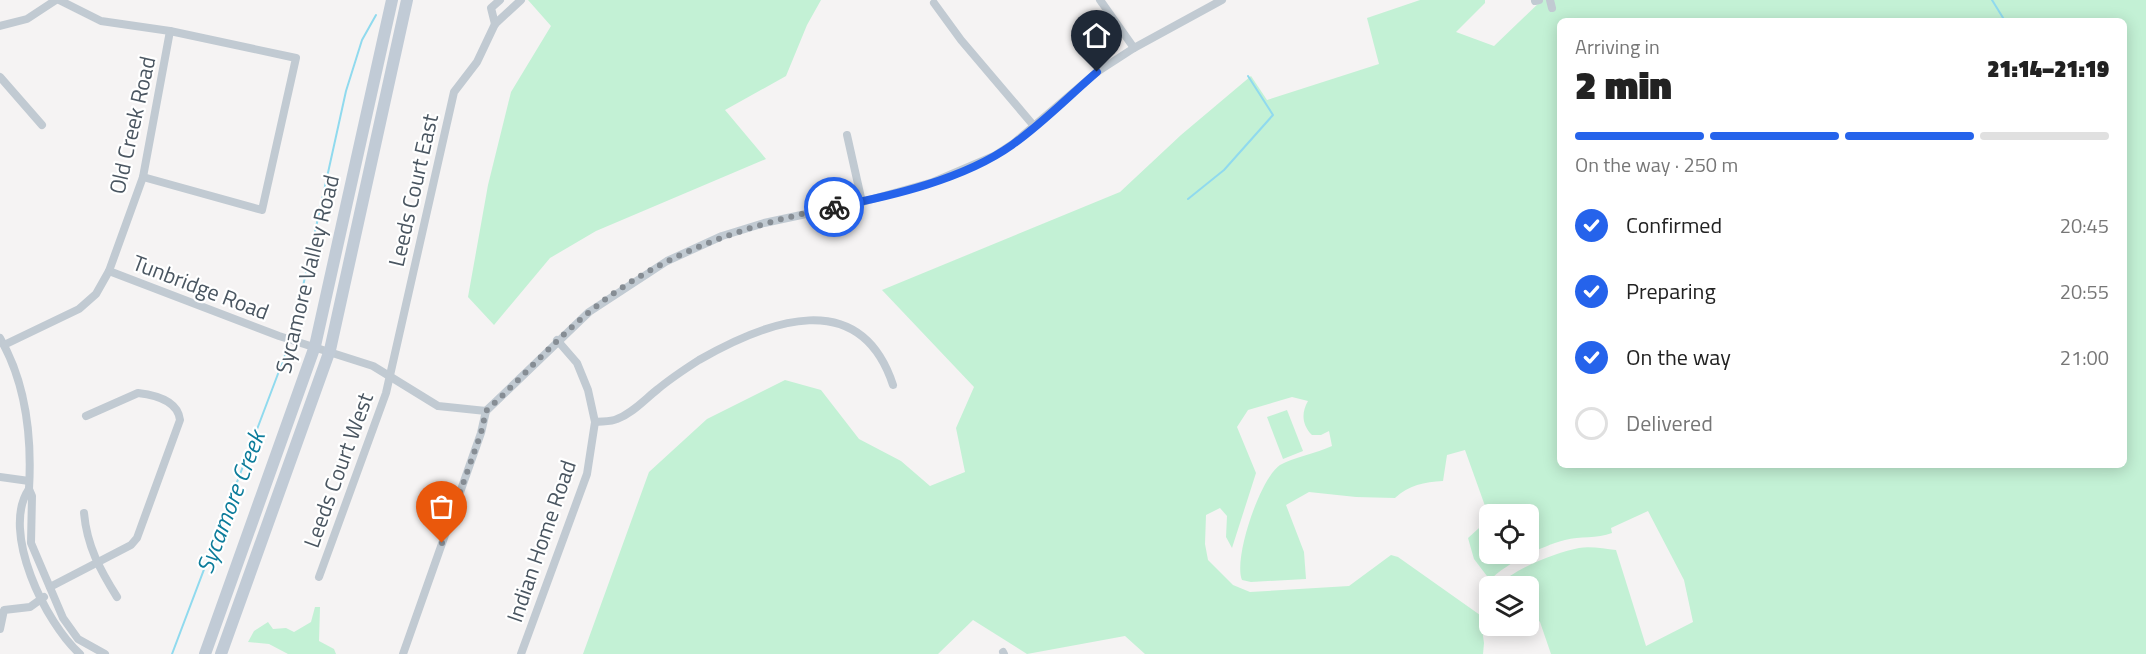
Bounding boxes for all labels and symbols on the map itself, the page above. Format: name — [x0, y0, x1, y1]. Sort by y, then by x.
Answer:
pin — [1071, 10, 1122, 72]
street label: Old Creek Road — [100, 53, 164, 197]
street label: Leeds Court East — [379, 110, 447, 270]
street label: Sycamore Valley Road — [266, 171, 348, 377]
courier — [804, 177, 864, 237]
street label: Tunbridge Road — [128, 245, 274, 329]
street label: Leeds Court West — [294, 387, 382, 552]
water label: Sycamore Creek — [186, 422, 275, 579]
street label: Indian Home Road — [497, 455, 585, 627]
pin — [416, 481, 467, 543]

